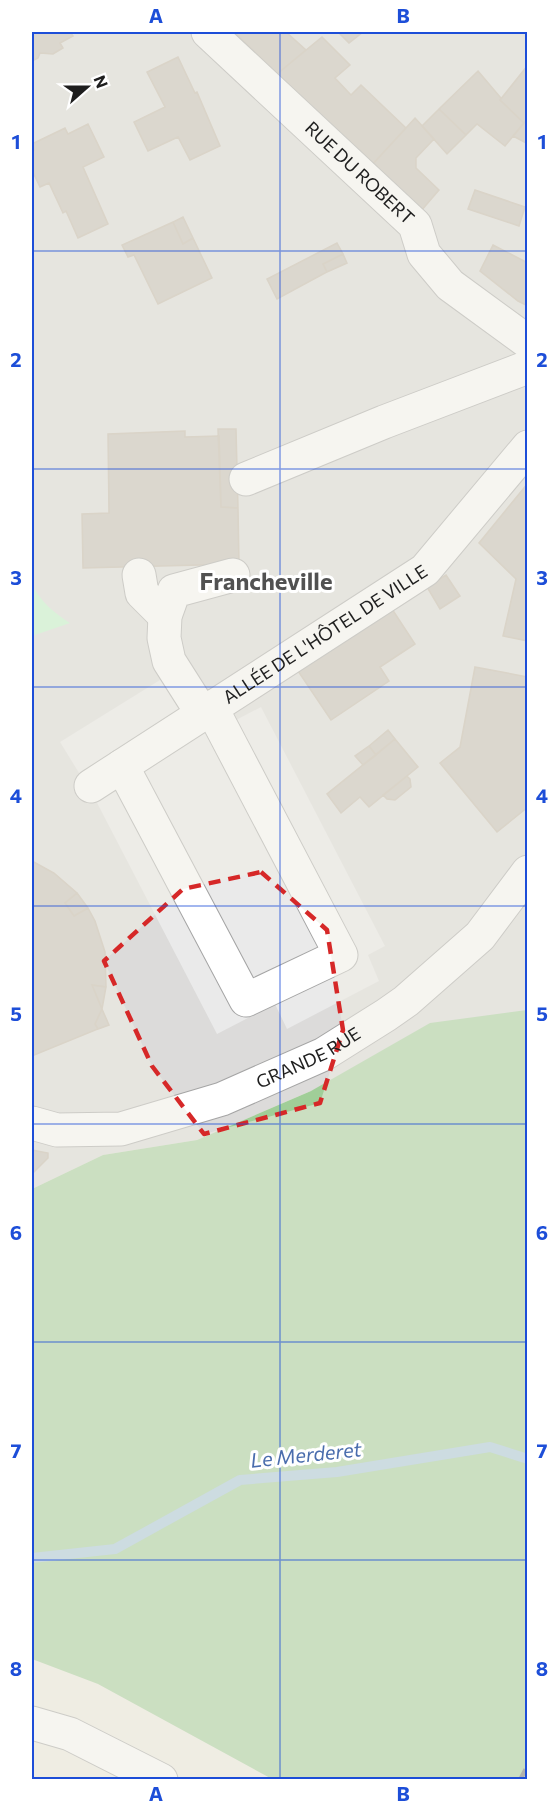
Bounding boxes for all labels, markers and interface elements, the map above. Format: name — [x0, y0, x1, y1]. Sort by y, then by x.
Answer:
text: A — [149, 3, 163, 27]
text: B — [396, 3, 410, 27]
north arrow — [57, 57, 117, 117]
text: N — [90, 72, 112, 90]
street label: RUE DU ROBERT — [301, 116, 419, 229]
text: 1 — [11, 129, 21, 153]
text: 1 — [537, 129, 547, 153]
text: 2 — [10, 347, 22, 371]
text: 2 — [536, 347, 548, 371]
street label: ALLÉE DE L'HÔTEL DE VILLE — [218, 560, 431, 708]
text: 3 — [10, 565, 22, 589]
text: 3 — [536, 565, 548, 589]
district label: Francheville — [199, 566, 333, 595]
text: 4 — [10, 783, 22, 807]
text: 4 — [536, 783, 548, 807]
text: 5 — [10, 1001, 22, 1025]
text: 5 — [536, 1001, 548, 1025]
street label: GRANDE RUE — [252, 1022, 364, 1093]
text: 6 — [10, 1220, 22, 1244]
text: 6 — [536, 1220, 548, 1244]
water label: Le Merderet — [249, 1436, 363, 1472]
text: 7 — [11, 1438, 22, 1462]
text: 7 — [537, 1438, 548, 1462]
text: 8 — [10, 1656, 22, 1680]
text: 8 — [536, 1656, 548, 1680]
text: A — [149, 1781, 163, 1805]
text: B — [396, 1781, 410, 1805]

